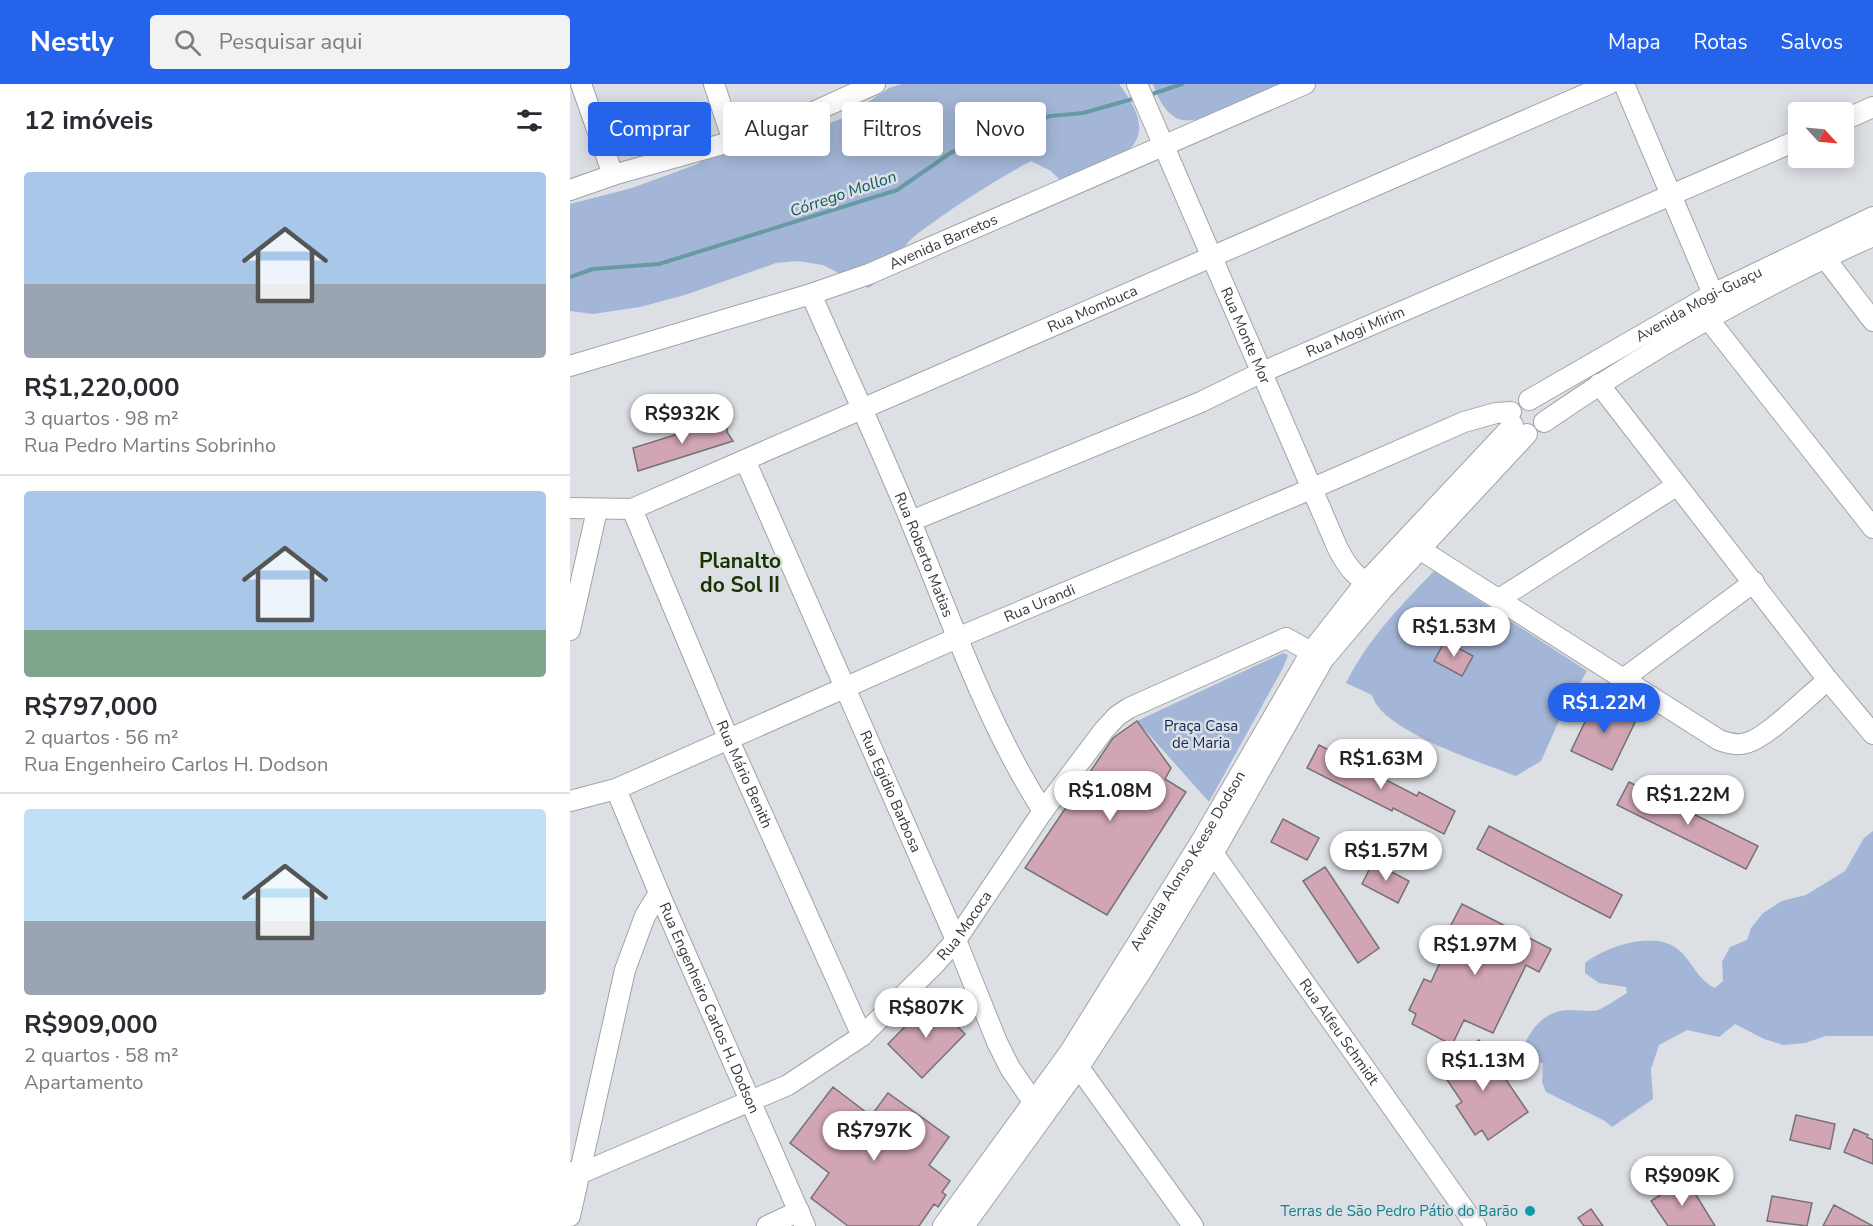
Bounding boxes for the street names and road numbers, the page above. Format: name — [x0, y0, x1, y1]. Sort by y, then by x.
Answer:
street label: Avenida Barretos — [886, 209, 1001, 274]
street label: Avenida Mogi-Guaçu — [1632, 262, 1765, 347]
street label: Rua Mombuca — [1044, 280, 1140, 337]
street label: Rua Monte Mor — [1216, 284, 1276, 388]
street label: Rua Mogi Mirim — [1303, 302, 1408, 362]
street label: Rua Roberto Matias — [890, 489, 958, 620]
street label: Rua Urandi — [1001, 579, 1078, 627]
street label: Rua Mário Benith — [712, 717, 777, 831]
street label: Rua Egidio Barbosa — [855, 727, 926, 856]
street label: Avenida Alonso Keese Dodson — [1125, 767, 1250, 954]
street label: Rua Mococa — [932, 887, 996, 965]
street label: Rua Engenheiro Carlos H. Dodson — [654, 899, 764, 1116]
street label: Rua Alfeu Schmidt — [1295, 975, 1384, 1090]

